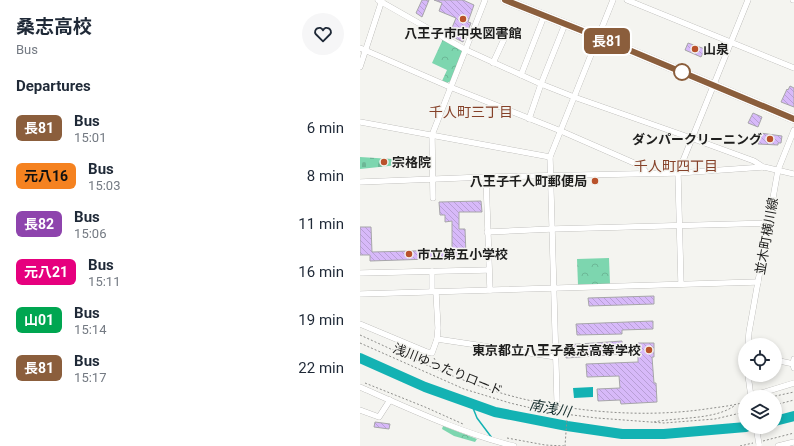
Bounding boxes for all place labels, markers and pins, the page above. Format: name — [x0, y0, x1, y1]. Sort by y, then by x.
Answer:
marker: 八王子市中央図書館 — [458, 14, 468, 24]
place label: 八王子市中央図書館 — [404, 26, 522, 41]
place label: 山泉 — [703, 42, 729, 57]
marker: 山泉 — [690, 44, 700, 54]
unlabelled marker — [673, 63, 691, 81]
place label: ダンパークリーニング — [632, 132, 762, 147]
marker: ダンパークリーニング — [765, 134, 775, 144]
place label: 宗格院 — [392, 155, 431, 170]
marker: 宗格院 — [379, 157, 389, 167]
place label: 八王子千人町郵便局 — [470, 174, 587, 189]
marker: 八王子千人町郵便局 — [590, 176, 600, 186]
place label: 市立第五小学校 — [417, 247, 508, 262]
marker: 市立第五小学校 — [404, 249, 414, 259]
place label: 東京都立八王子桑志高等学校 — [472, 343, 641, 358]
marker: 東京都立八王子桑志高等学校 — [644, 345, 654, 355]

